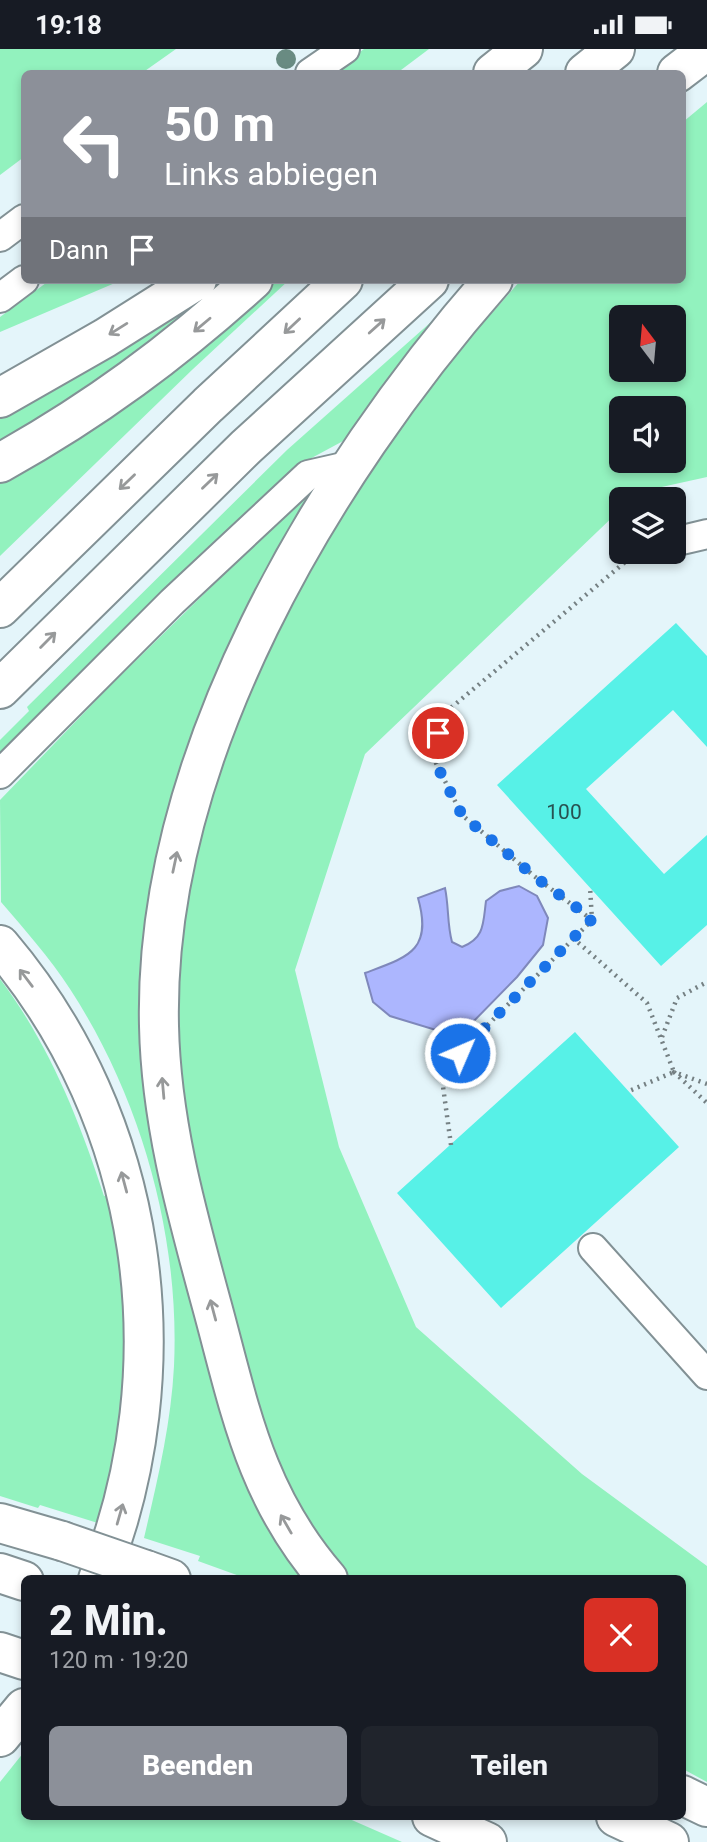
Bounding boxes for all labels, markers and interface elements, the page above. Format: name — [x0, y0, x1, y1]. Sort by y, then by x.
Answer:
text: 19:18 — [35, 10, 102, 40]
text: 50 m — [164, 96, 275, 153]
icon: left — [49, 98, 140, 189]
text: Links abbiegen — [164, 155, 378, 193]
icon: arrive — [123, 231, 161, 269]
text: Dann — [49, 235, 109, 265]
north arrow — [609, 305, 686, 381]
map controls — [609, 305, 686, 564]
one-way arrow — [193, 317, 211, 333]
one-way arrow — [283, 318, 301, 334]
one-way arrow — [368, 318, 386, 334]
one-way arrow — [109, 323, 129, 337]
button: sound — [609, 396, 686, 473]
one-way arrow — [201, 473, 219, 489]
one-way arrow — [119, 474, 136, 491]
button: layers — [609, 487, 686, 564]
one-way arrow — [39, 632, 56, 649]
pin — [408, 703, 468, 763]
icon: arrive — [419, 714, 457, 752]
house number: 100 — [546, 800, 582, 824]
one-way arrow — [168, 851, 182, 874]
one-way arrow — [19, 969, 34, 987]
position arrow — [423, 1016, 497, 1090]
one-way arrow — [157, 1078, 170, 1100]
one-way arrow — [117, 1171, 130, 1193]
one-way arrow — [206, 1299, 219, 1321]
one-way arrow — [114, 1503, 127, 1525]
one-way arrow — [279, 1515, 293, 1535]
text: 2 Min. — [49, 1596, 168, 1645]
button: close — [584, 1598, 658, 1672]
text: 120 m · 19:20 — [49, 1647, 188, 1674]
button: Beenden — [49, 1726, 347, 1806]
button: Teilen — [361, 1726, 658, 1806]

